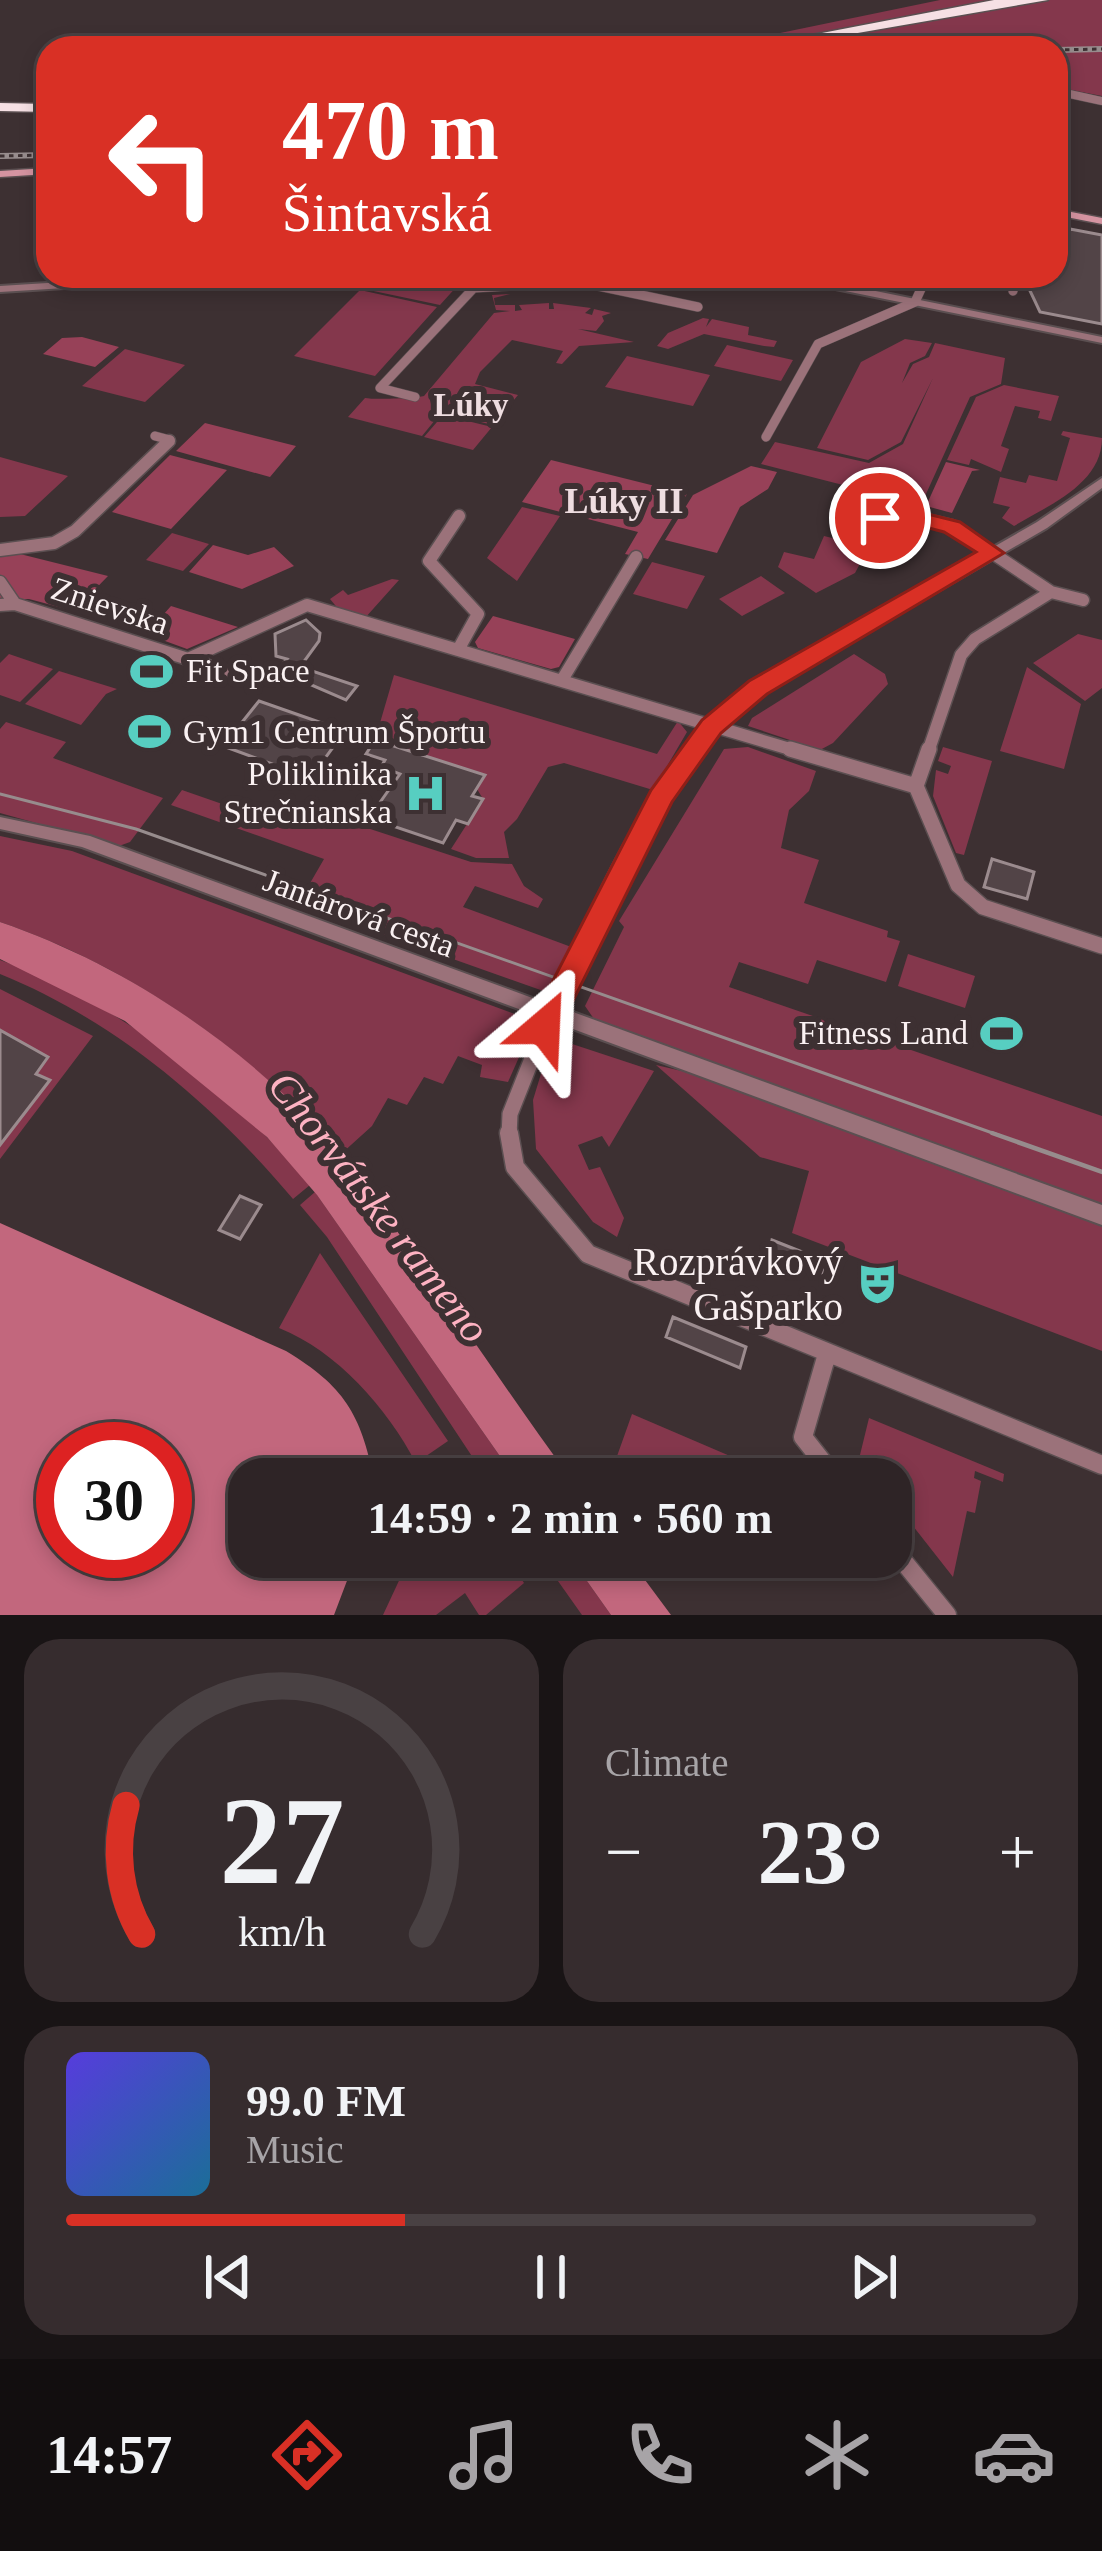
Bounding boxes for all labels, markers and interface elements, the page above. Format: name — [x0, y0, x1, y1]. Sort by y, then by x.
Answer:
icon: left — [84, 84, 240, 240]
text: 470 m — [282, 84, 499, 177]
text: Šintavská — [282, 183, 492, 243]
district label: Lúky — [433, 387, 509, 423]
pin — [829, 467, 931, 569]
district label: Lúky II — [564, 481, 684, 521]
icon: arrive — [847, 485, 913, 551]
street label: Znievska — [47, 570, 173, 642]
sports icon: Fit Space — [129, 648, 175, 694]
place label: Fit Space — [186, 653, 310, 689]
sports icon: Gym1 Centrum Športu — [126, 709, 172, 755]
place label: Gym1 Centrum Športu — [183, 713, 486, 750]
place label: Poliklinika Strečnianska — [223, 756, 392, 830]
hospital icon: Poliklinika Strečnianska — [403, 770, 449, 816]
street label: Jantárová cesta — [259, 862, 460, 964]
position arrow — [481, 964, 607, 1090]
sports icon: Fitness Land — [979, 1010, 1025, 1056]
place label: Fitness Land — [798, 1015, 968, 1051]
water label: Chorvátske rameno — [259, 1063, 499, 1351]
place label: Rozprávkový Gašparko — [633, 1240, 843, 1329]
theatre icon: Rozprávkový Gašparko — [854, 1260, 900, 1306]
speed limit sign: 30 — [36, 1422, 192, 1578]
text: 14:59 · 2 min · 560 m — [368, 1493, 773, 1543]
text: Climate — [605, 1741, 728, 1784]
text: 27 — [219, 1772, 344, 1910]
text: 23° — [758, 1803, 884, 1902]
text: − — [605, 1815, 642, 1888]
text: + — [999, 1815, 1036, 1888]
text: km/h — [237, 1907, 326, 1954]
text: 99.0 FM — [246, 2076, 406, 2126]
text: Music — [246, 2128, 344, 2171]
icon: previous — [195, 2244, 261, 2310]
icon: pause — [518, 2244, 584, 2310]
icon: next — [841, 2244, 907, 2310]
icon: directions — [265, 2413, 349, 2497]
icon: music — [442, 2413, 526, 2497]
icon: phone — [618, 2413, 702, 2497]
icon: climate — [795, 2413, 879, 2497]
icon: car — [972, 2413, 1056, 2497]
text: 14:57 — [46, 2425, 172, 2485]

